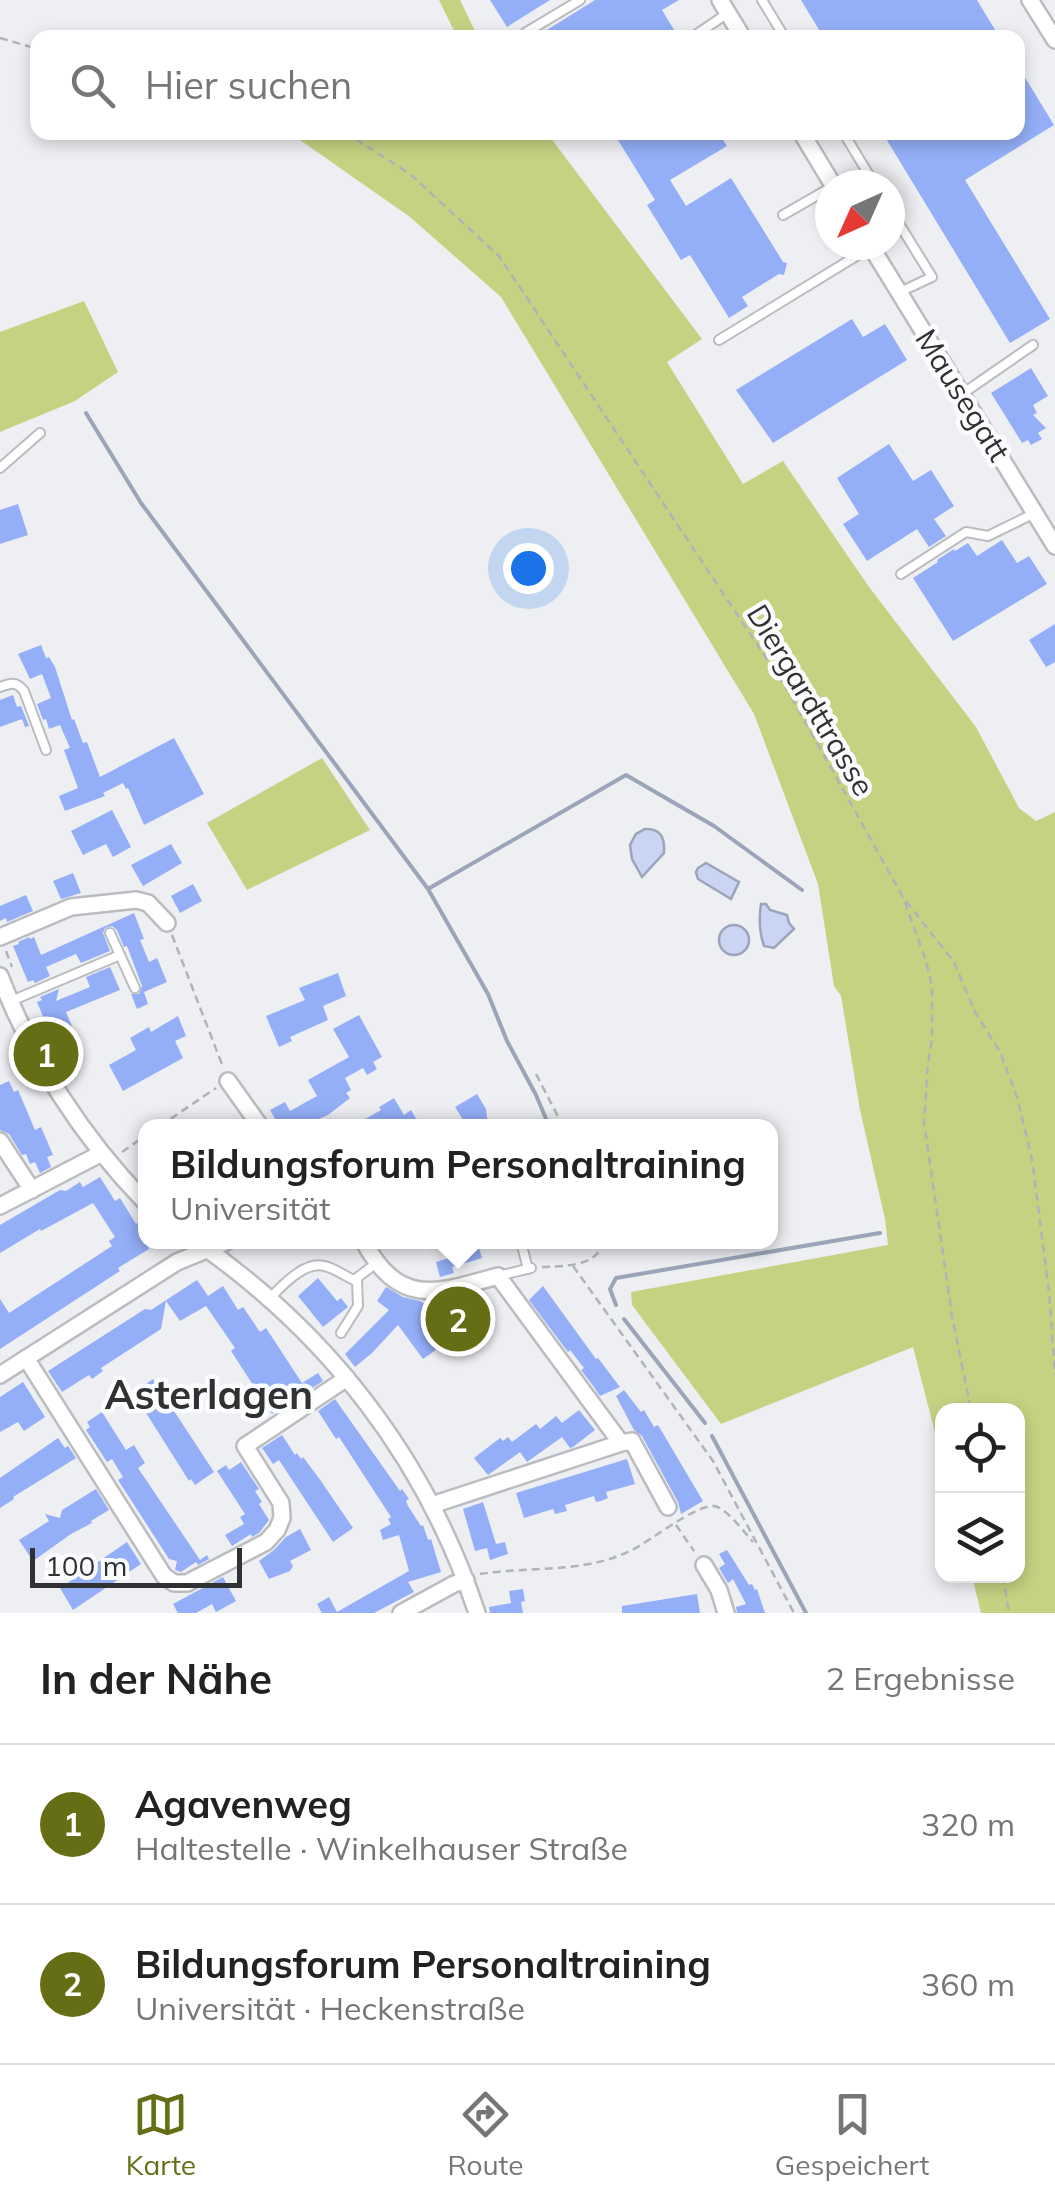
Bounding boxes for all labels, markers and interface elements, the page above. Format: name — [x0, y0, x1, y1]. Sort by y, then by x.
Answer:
search box — [30, 30, 1025, 140]
icon: search — [65, 58, 120, 113]
text: Hier suchen — [145, 61, 352, 109]
north arrow — [815, 170, 905, 260]
street label: Mausegatt — [907, 322, 1019, 468]
your location — [503, 543, 554, 594]
street label: Diergardttrasse — [739, 597, 883, 803]
pin: 1 — [13, 1016, 78, 1092]
popup — [138, 1119, 778, 1249]
text: Bildungsforum Personaltraining — [170, 1140, 746, 1188]
text: Universität — [170, 1188, 331, 1228]
pin: 2 — [426, 1282, 490, 1356]
district label: Asterlagen — [105, 1369, 313, 1419]
map controls — [935, 1403, 1025, 1583]
button: locate — [935, 1403, 1025, 1493]
button: layers — [935, 1493, 1025, 1583]
scale bar — [30, 1543, 242, 1588]
text: 100 m — [45, 1548, 127, 1583]
text: In der Nähe — [40, 1652, 272, 1705]
text: 2 Ergebnisse — [826, 1658, 1015, 1698]
text: Agavenweg — [135, 1780, 352, 1828]
text: 1 — [63, 1804, 82, 1844]
text: 320 m — [921, 1804, 1015, 1844]
text: Haltestelle · Winkelhauser Straße — [135, 1828, 628, 1868]
text: Bildungsforum Personaltraining — [135, 1940, 711, 1988]
text: 2 — [63, 1964, 82, 2004]
text: 360 m — [921, 1964, 1015, 2004]
text: Universität · Heckenstraße — [135, 1988, 525, 2028]
tab: Karte — [126, 2087, 196, 2182]
tab: Route — [447, 2087, 523, 2182]
tab: Gespeichert — [775, 2087, 929, 2182]

